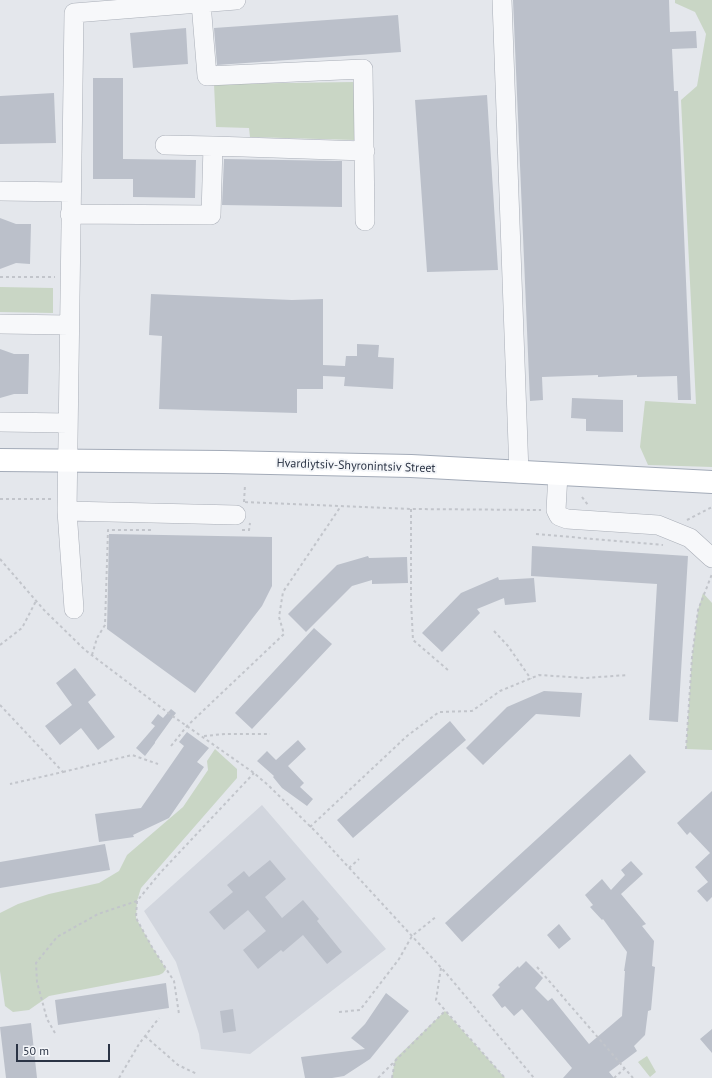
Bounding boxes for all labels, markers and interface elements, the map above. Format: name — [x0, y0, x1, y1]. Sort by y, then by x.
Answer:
street label: Hvardiytsiv-Shyronintsiv Street — [276, 456, 436, 476]
scale bar — [18, 1036, 112, 1062]
text: 50 m — [23, 1043, 49, 1058]

